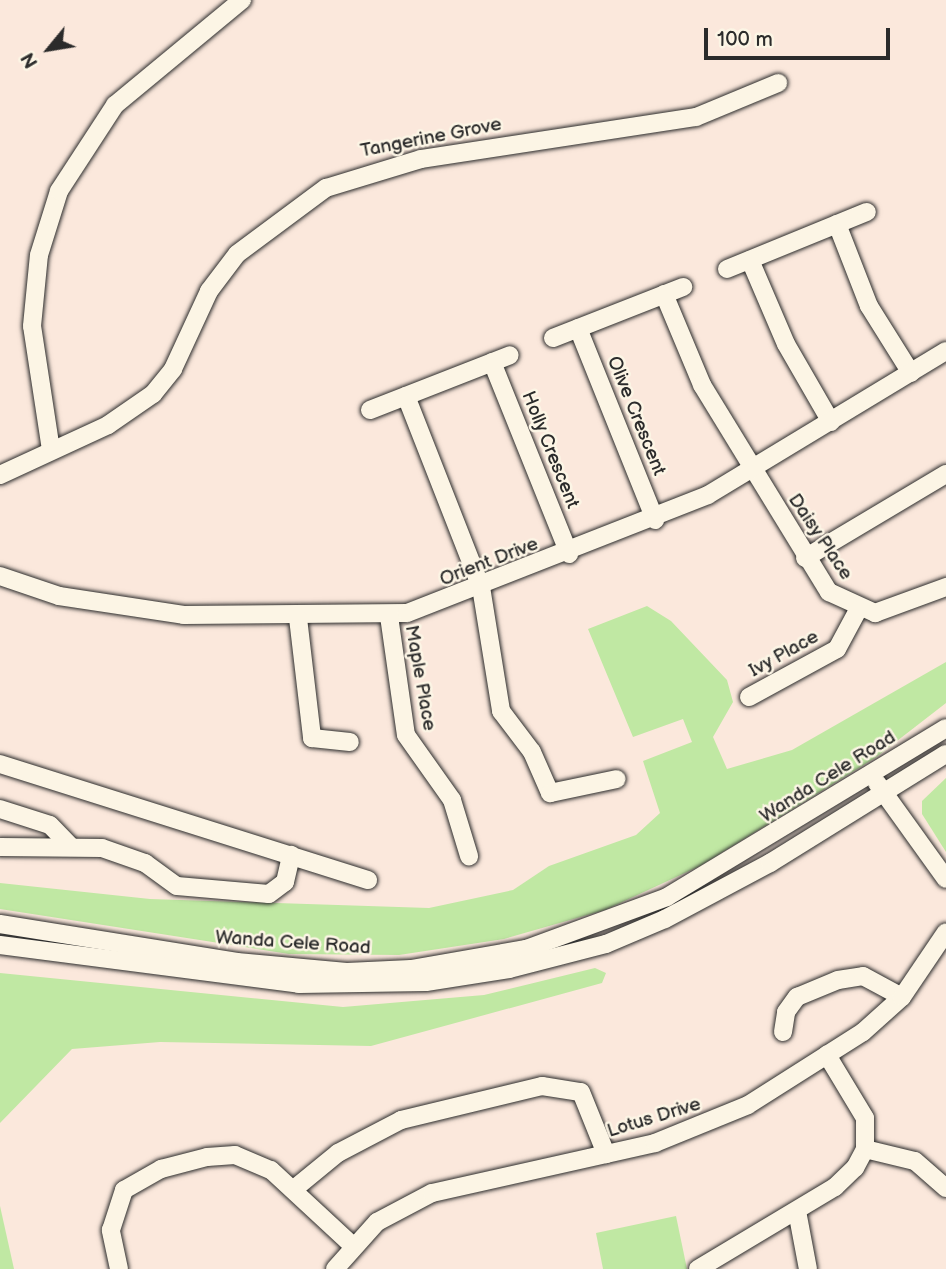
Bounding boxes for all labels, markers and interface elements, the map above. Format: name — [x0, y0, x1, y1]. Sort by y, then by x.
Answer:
north arrow — [14, 14, 84, 84]
scale bar — [708, 14, 894, 58]
text: 100 m — [717, 27, 773, 52]
text: N — [17, 48, 44, 72]
street label: Tangerine Grove — [359, 113, 503, 163]
street label: Olive Crescent — [602, 353, 670, 479]
street label: Holly Crescent — [516, 388, 584, 512]
street label: Daisy Place — [783, 489, 857, 585]
street label: Orient Drive — [437, 533, 541, 591]
street label: Maple Place — [399, 623, 441, 733]
street label: Ivy Place — [745, 625, 823, 683]
street label: Wanda Cele Road — [756, 726, 900, 828]
street label: Wanda Cele Road — [215, 926, 371, 960]
street label: Lotus Drive — [605, 1093, 703, 1143]

